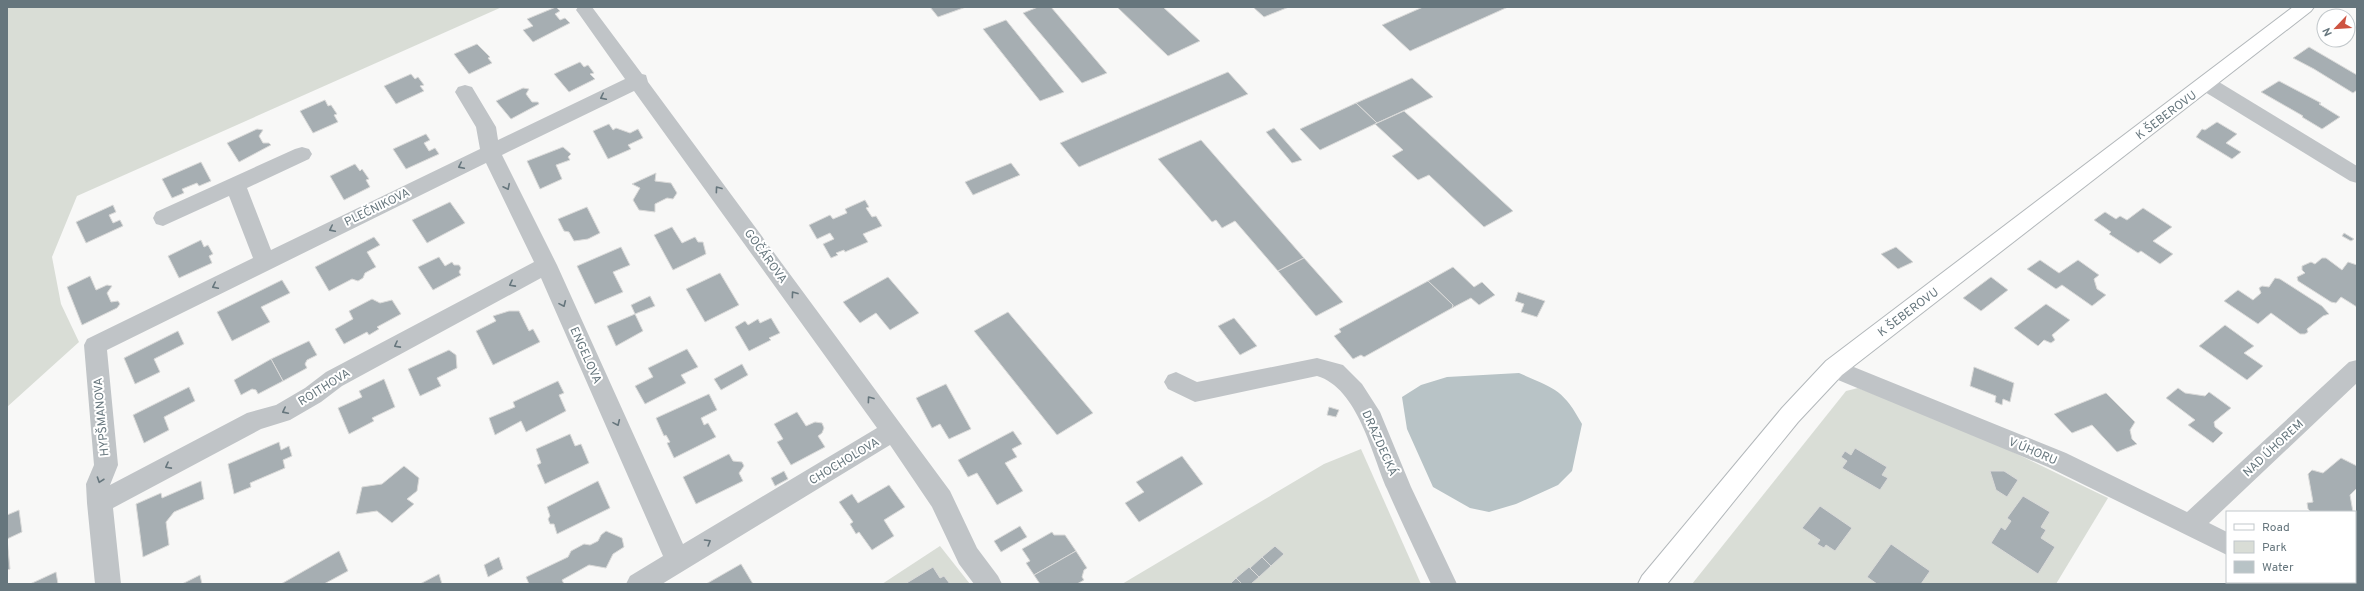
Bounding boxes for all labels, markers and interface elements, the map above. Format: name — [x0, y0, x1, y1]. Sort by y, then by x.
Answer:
north arrow — [2316, 8, 2356, 48]
text: N — [2320, 25, 2336, 38]
street label: K ŠEBEROVU — [2133, 88, 2200, 144]
one-way arrow — [600, 92, 608, 100]
one-way arrow — [458, 161, 465, 169]
one-way arrow — [502, 183, 510, 190]
street label: PLEČNIKOVA — [342, 185, 413, 231]
one-way arrow — [715, 186, 722, 193]
one-way arrow — [328, 224, 336, 232]
street label: GOČÁROVA — [740, 226, 790, 287]
one-way arrow — [509, 279, 516, 287]
one-way arrow — [212, 281, 219, 289]
street label: K ŠEBEROVU — [1875, 285, 1942, 341]
one-way arrow — [792, 292, 799, 299]
one-way arrow — [559, 300, 567, 307]
street label: ENGELOVA — [565, 324, 605, 386]
one-way arrow — [394, 340, 401, 348]
street label: ROITHOVA — [296, 366, 354, 410]
street label: HYPŠMANOVA — [91, 377, 113, 457]
one-way arrow — [868, 397, 875, 404]
one-way arrow — [282, 406, 289, 414]
street label: DRAZDECKÁ — [1357, 408, 1401, 479]
street label: NAD ÚHOREM — [2240, 417, 2307, 481]
one-way arrow — [612, 418, 620, 426]
street label: V ÚHORU — [2006, 434, 2059, 469]
street label: CHOCHOLOVA — [806, 435, 883, 489]
one-way arrow — [165, 461, 172, 469]
one-way arrow — [96, 476, 105, 483]
legend — [2226, 511, 2356, 583]
text: Road — [2262, 520, 2290, 536]
one-way arrow — [704, 540, 711, 547]
text: Park — [2262, 540, 2287, 556]
text: Water — [2262, 560, 2294, 576]

